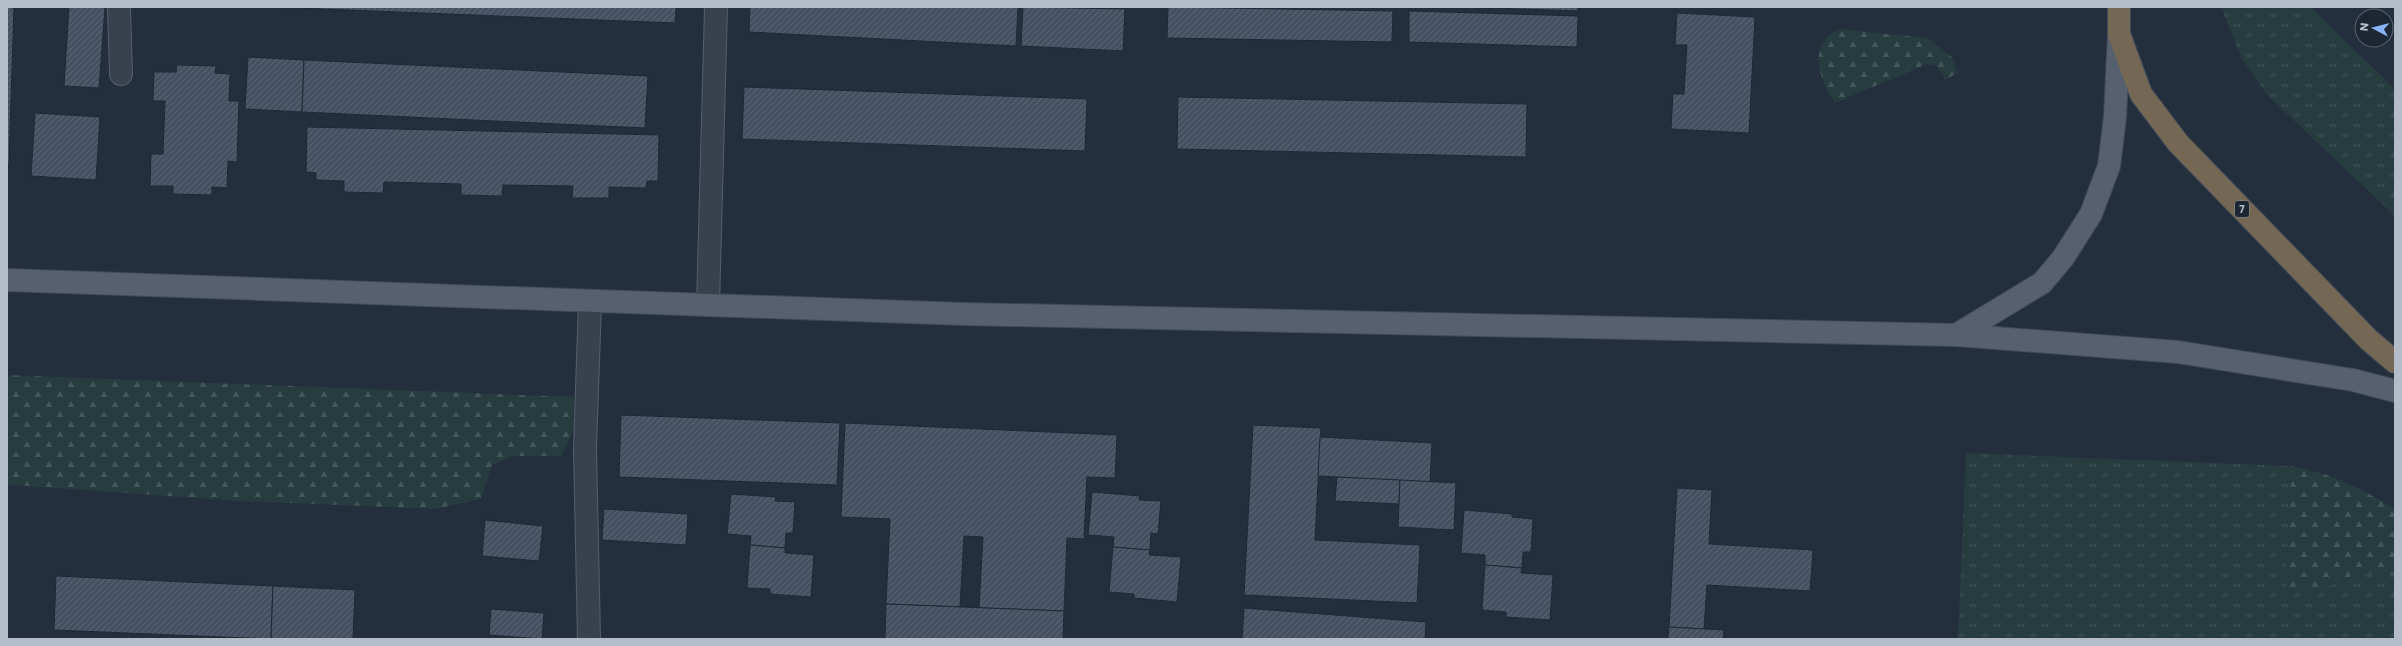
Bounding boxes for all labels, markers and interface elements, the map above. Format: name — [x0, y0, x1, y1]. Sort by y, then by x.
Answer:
north arrow — [2354, 8, 2394, 48]
text: N — [2356, 22, 2373, 32]
road number: 7 — [2235, 201, 2249, 217]

